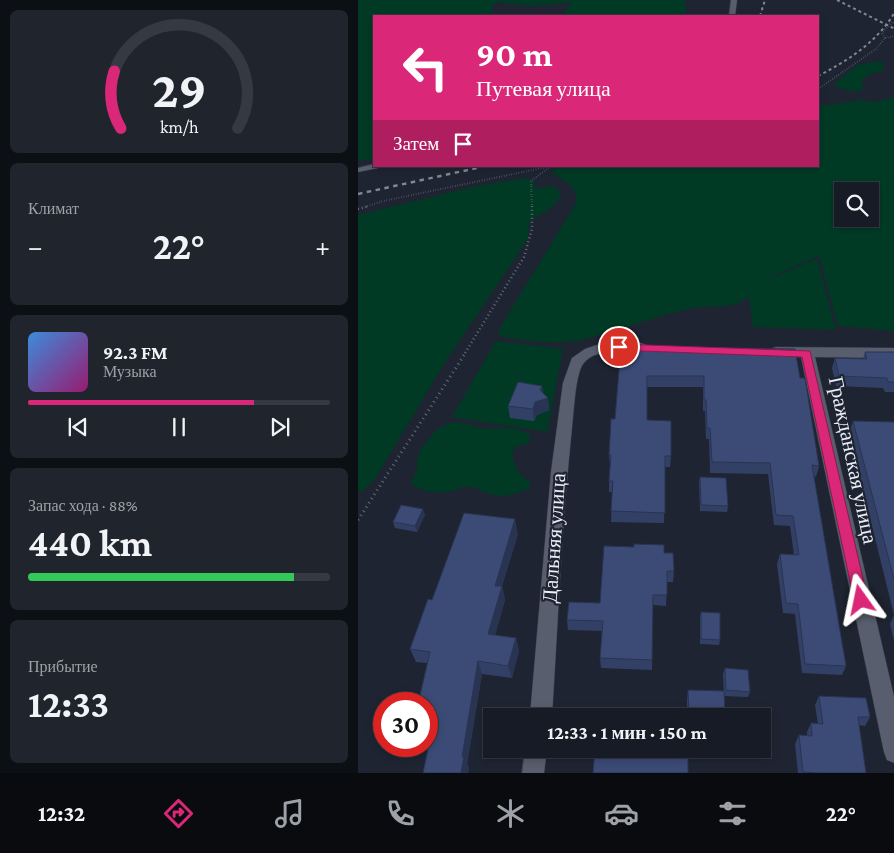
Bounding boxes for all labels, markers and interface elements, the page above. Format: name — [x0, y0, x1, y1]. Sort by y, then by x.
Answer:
icon: left — [393, 35, 458, 100]
text: 90 m — [476, 35, 553, 74]
text: 29 — [152, 60, 206, 118]
text: Путевая улица — [476, 76, 611, 101]
text: km/h — [160, 117, 199, 137]
icon: arrive — [449, 130, 477, 158]
text: Затем — [393, 133, 439, 154]
map controls — [834, 182, 879, 227]
button: search — [834, 182, 879, 227]
text: Климат — [28, 200, 79, 217]
text: 22° — [153, 225, 205, 267]
text: − — [28, 231, 43, 262]
text: + — [315, 231, 330, 262]
pin — [598, 326, 640, 368]
icon: arrive — [605, 333, 633, 361]
text: 92.3 FM — [103, 342, 168, 363]
text: Музыка — [103, 363, 157, 380]
street label: Гражданская улица — [824, 374, 883, 546]
icon: previous — [64, 413, 92, 441]
icon: pause — [165, 413, 193, 441]
icon: next — [266, 413, 294, 441]
street label: Дальняя улица — [537, 472, 571, 604]
text: Запас хода · 88% — [28, 497, 137, 514]
text: 440 km — [28, 522, 152, 564]
position arrow — [834, 573, 886, 625]
text: Прибытие — [28, 658, 98, 675]
text: 12:33 — [28, 683, 109, 725]
speed limit sign: 30 — [373, 692, 438, 757]
text: 12:33 · 1 мин · 150 m — [547, 722, 707, 743]
icon: directions — [161, 796, 196, 831]
icon: music — [272, 796, 307, 831]
icon: phone — [383, 796, 418, 831]
icon: climate — [493, 796, 528, 831]
icon: car — [604, 796, 639, 831]
icon: filters — [715, 796, 750, 831]
text: 12:32 — [38, 801, 85, 826]
text: 22° — [826, 801, 856, 826]

